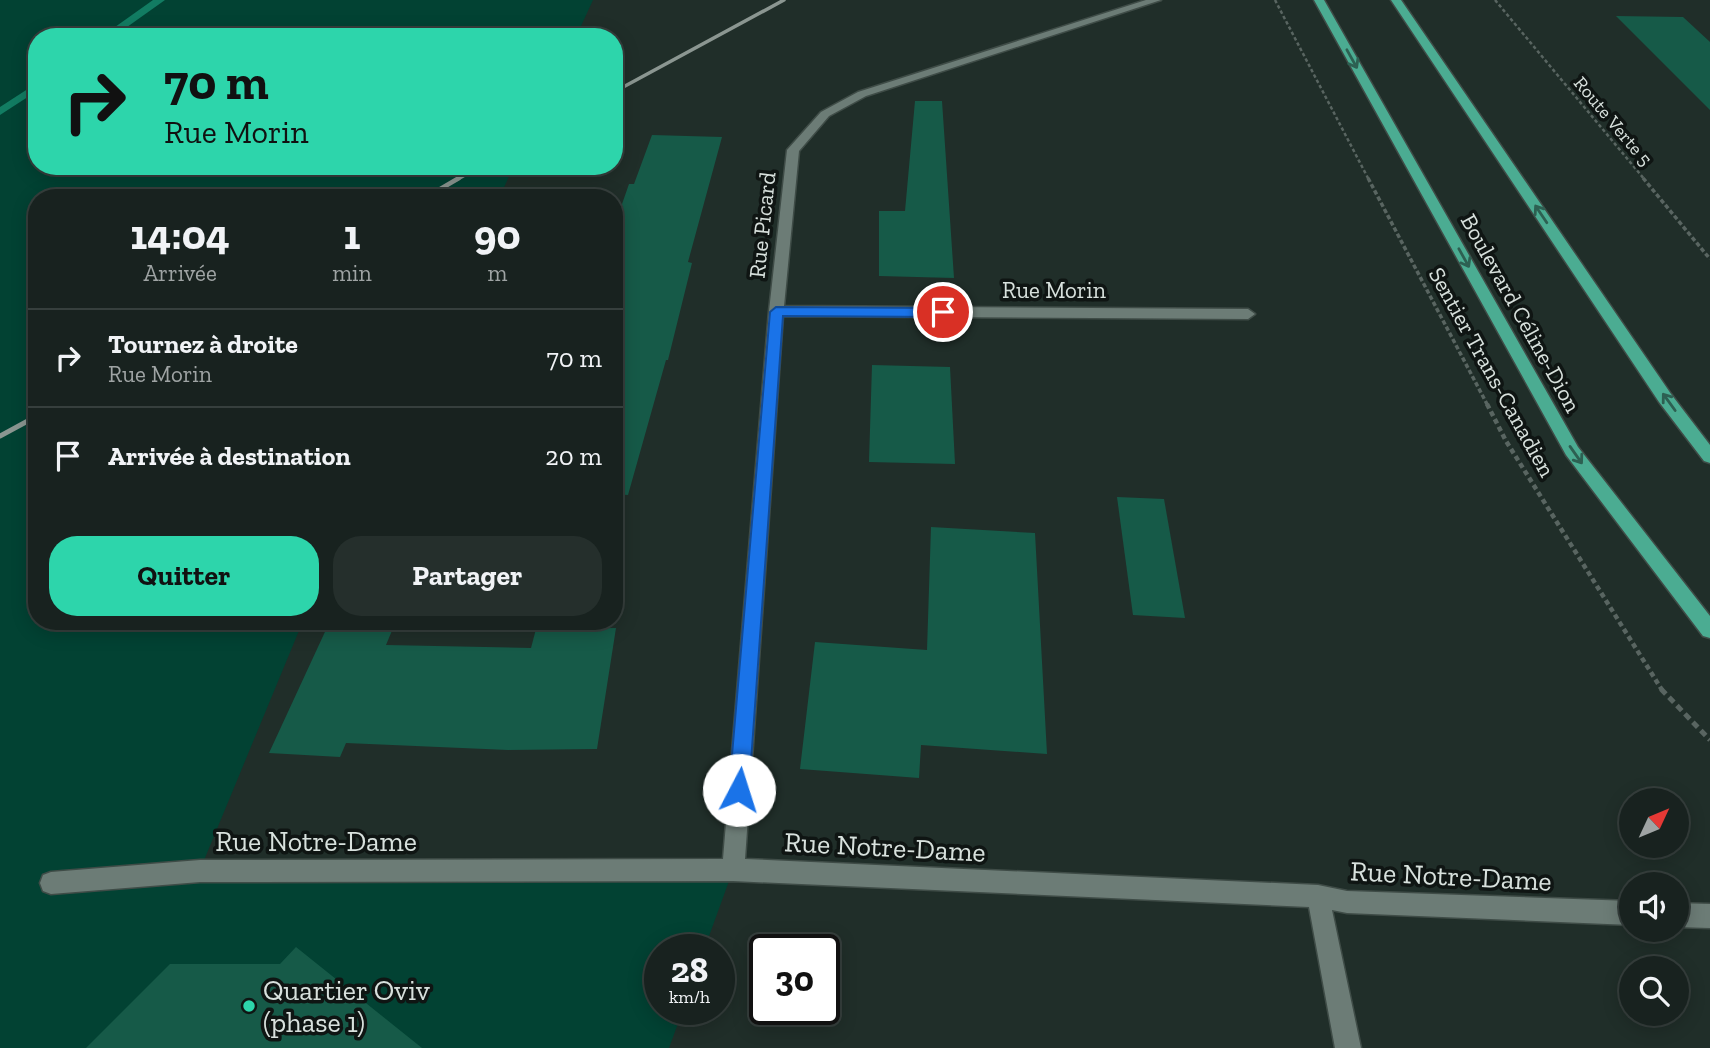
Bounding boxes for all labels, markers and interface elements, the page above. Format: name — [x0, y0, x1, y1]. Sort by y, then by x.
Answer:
one-way arrow — [1345, 49, 1359, 69]
text: 70 m — [164, 53, 269, 112]
icon: right — [49, 56, 140, 147]
street label: Route Verte 5 — [1569, 72, 1657, 170]
text: Rue Morin — [164, 113, 309, 151]
street label: Rue Picard — [742, 170, 782, 280]
one-way arrow — [1534, 205, 1548, 224]
text: 14:04 — [130, 209, 230, 260]
text: 1 — [343, 209, 360, 260]
text: 90 — [474, 209, 521, 260]
street label: Boulevard Céline-Dion — [1455, 209, 1587, 417]
one-way arrow — [1457, 247, 1471, 267]
text: Arrivée — [143, 259, 217, 287]
text: min — [332, 259, 372, 287]
text: m — [487, 259, 507, 287]
street label: Sentier Trans-Canadien — [1423, 262, 1561, 482]
street label: Rue Morin — [1002, 276, 1106, 304]
pin — [913, 282, 973, 342]
icon: arrive — [924, 293, 962, 331]
text: Tournez à droite — [108, 328, 298, 360]
icon: right — [49, 339, 87, 377]
text: 70 m — [546, 342, 602, 374]
text: Rue Morin — [108, 360, 212, 388]
one-way arrow — [1662, 393, 1677, 412]
icon: arrive — [49, 437, 87, 475]
text: Arrivée à destination — [108, 440, 351, 472]
text: 20 m — [545, 440, 602, 472]
one-way arrow — [1569, 445, 1584, 464]
button: Quitter — [49, 536, 319, 616]
button: Partager — [333, 536, 602, 616]
position arrow — [702, 753, 776, 827]
north arrow — [1619, 788, 1689, 858]
map controls — [1619, 788, 1689, 1026]
street label: Rue Notre-Dame — [215, 825, 417, 858]
street label: Rue Notre-Dame — [783, 825, 987, 869]
street label: Rue Notre-Dame — [1349, 854, 1553, 898]
button: sound — [1619, 872, 1689, 942]
speed limit sign: 30 — [749, 934, 840, 1025]
text: 28 — [671, 949, 708, 991]
button: search — [1619, 956, 1689, 1026]
place label: Quartier Oviv (phase 1) — [263, 974, 430, 1039]
text: km/h — [669, 986, 710, 1008]
marker: Quartier Oviv (phase 1) — [241, 998, 257, 1014]

